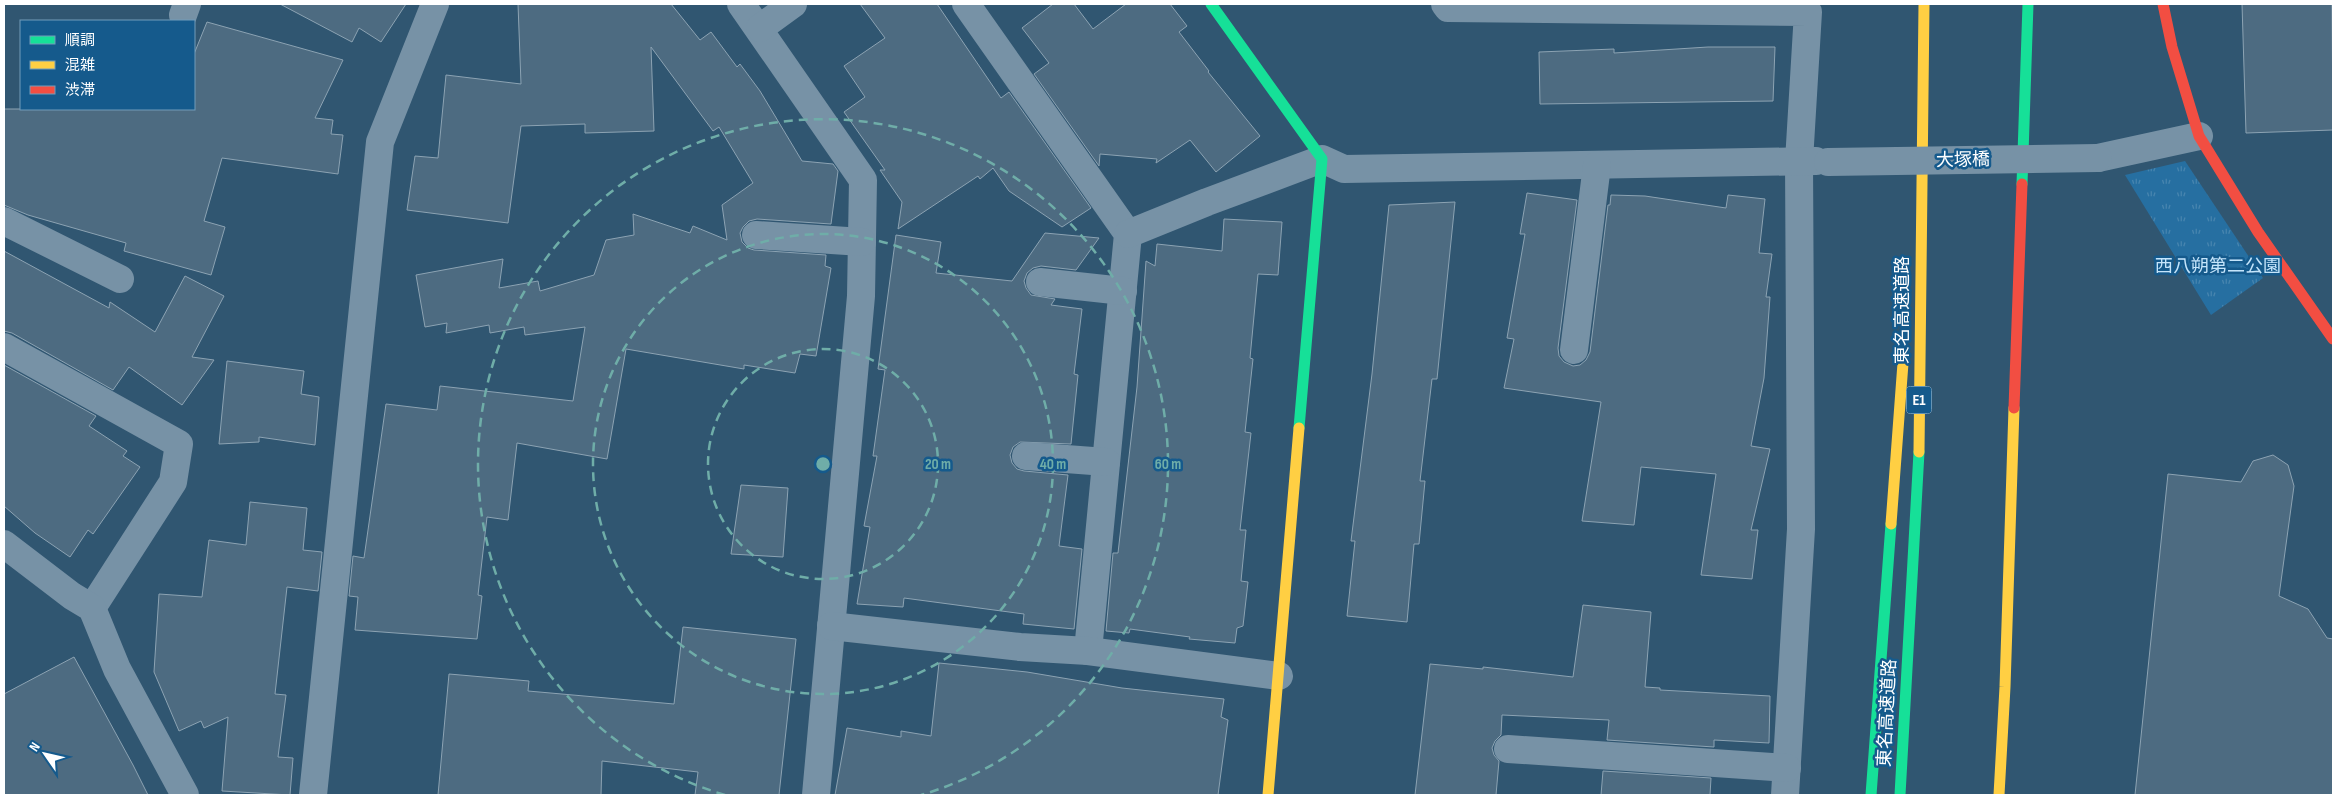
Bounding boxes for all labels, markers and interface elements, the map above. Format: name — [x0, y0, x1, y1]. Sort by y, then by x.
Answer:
legend — [20, 20, 195, 110]
text: 順調 — [65, 31, 95, 50]
text: 混雑 — [65, 56, 95, 75]
text: 渋滞 — [65, 81, 95, 100]
street label: 大塚橋 — [1936, 149, 1990, 171]
street label: 東名高速道路 — [1892, 256, 1913, 364]
park label: 西八朔第二公園 — [2155, 256, 2281, 277]
road number: E1 — [1906, 386, 1932, 414]
centre of rings — [814, 455, 832, 473]
text: 20 m — [925, 455, 951, 474]
text: 40 m — [1040, 455, 1066, 474]
text: 60 m — [1155, 455, 1181, 474]
street label: 東名高速道路 — [1874, 659, 1900, 767]
north arrow — [20, 729, 70, 779]
text: N — [25, 739, 44, 755]

